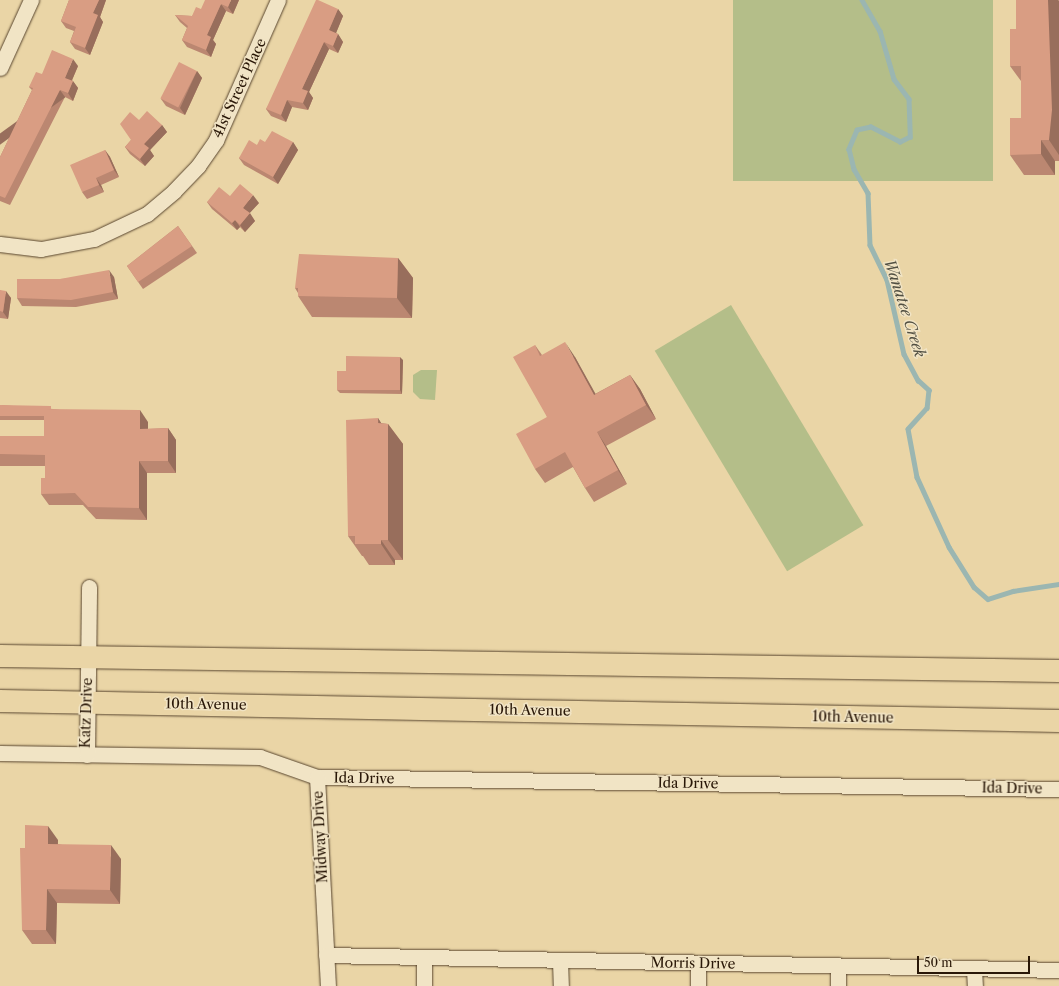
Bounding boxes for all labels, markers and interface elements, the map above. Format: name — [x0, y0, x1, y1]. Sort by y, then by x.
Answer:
street label: 41st Street Place — [209, 35, 269, 141]
water label: Wanatee Creek — [881, 257, 929, 359]
street label: Katz Drive — [76, 677, 96, 749]
street label: 10th Avenue — [165, 695, 247, 713]
street label: 10th Avenue — [489, 701, 571, 719]
street label: 10th Avenue — [812, 708, 894, 726]
street label: Ida Drive — [333, 769, 395, 787]
street label: Ida Drive — [657, 774, 719, 792]
street label: Ida Drive — [981, 779, 1043, 797]
street label: Midway Drive — [309, 790, 331, 884]
scale bar — [919, 948, 1032, 974]
street label: Morris Drive — [651, 954, 735, 972]
text: 50 m — [924, 955, 953, 970]

